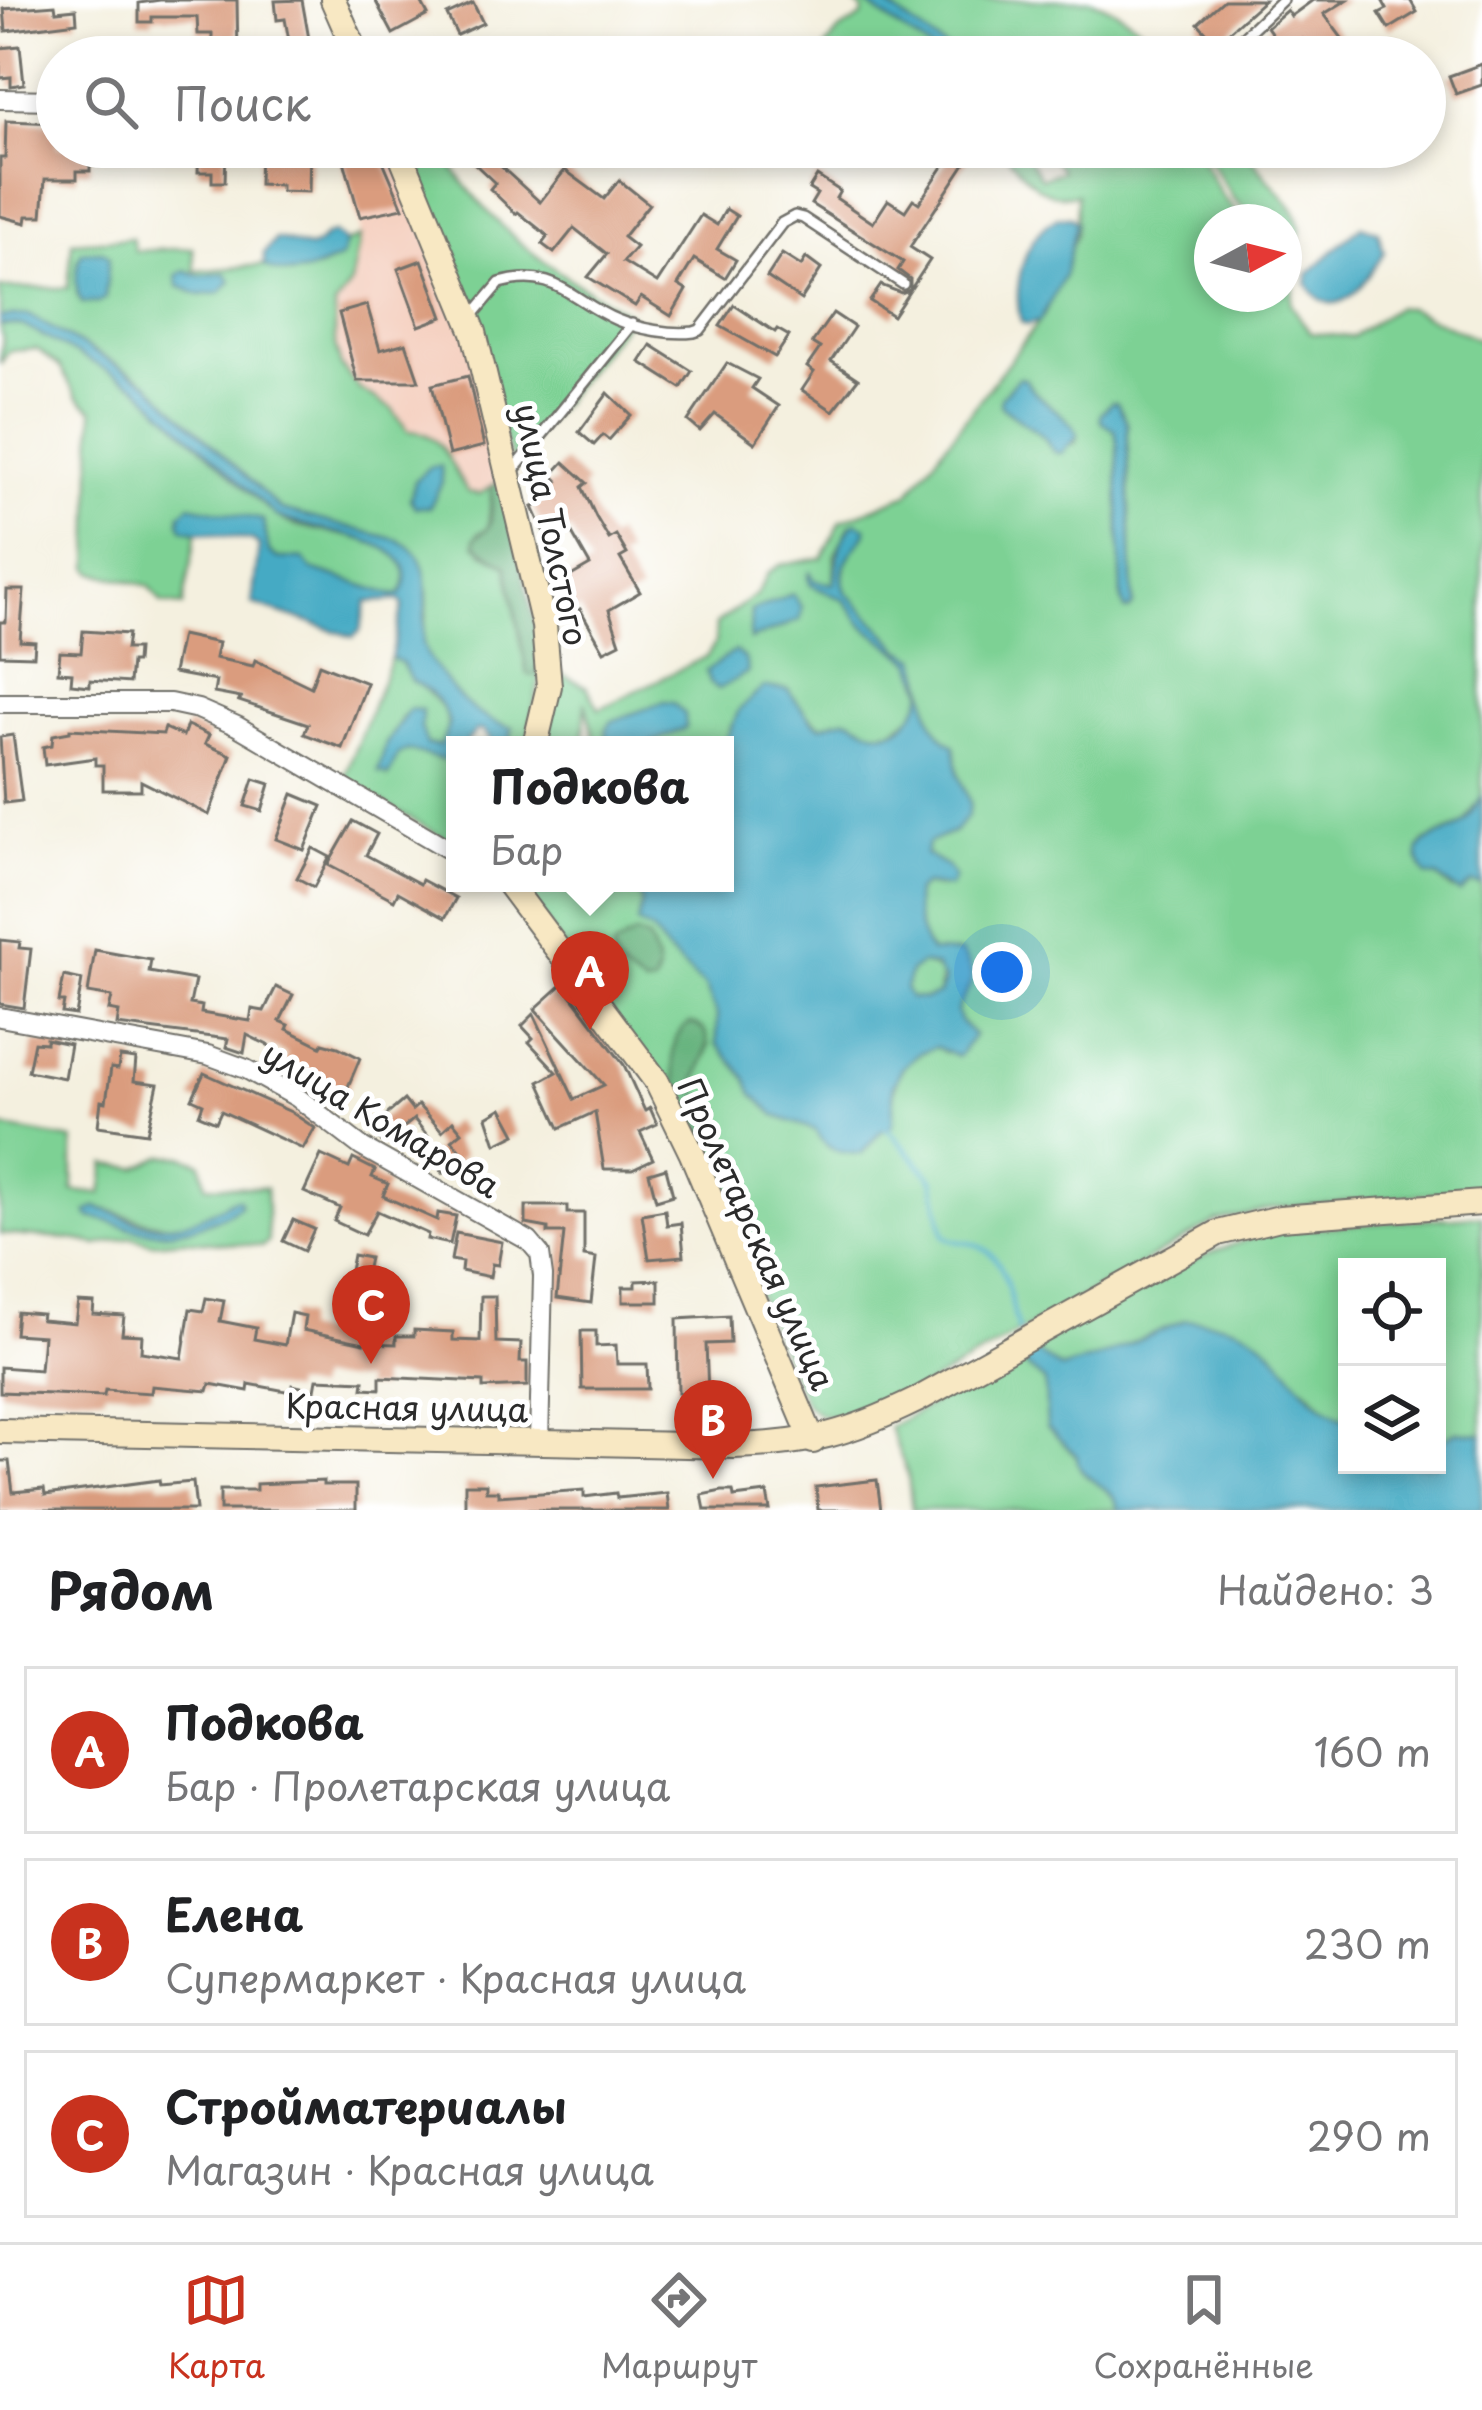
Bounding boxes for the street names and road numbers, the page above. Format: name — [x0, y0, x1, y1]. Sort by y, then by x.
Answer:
street label: улица Толстого — [503, 398, 603, 650]
street label: улица Комарова — [254, 1027, 511, 1209]
street label: Пролетарская улица — [667, 1069, 849, 1397]
street label: Красная улица — [285, 1379, 529, 1433]

